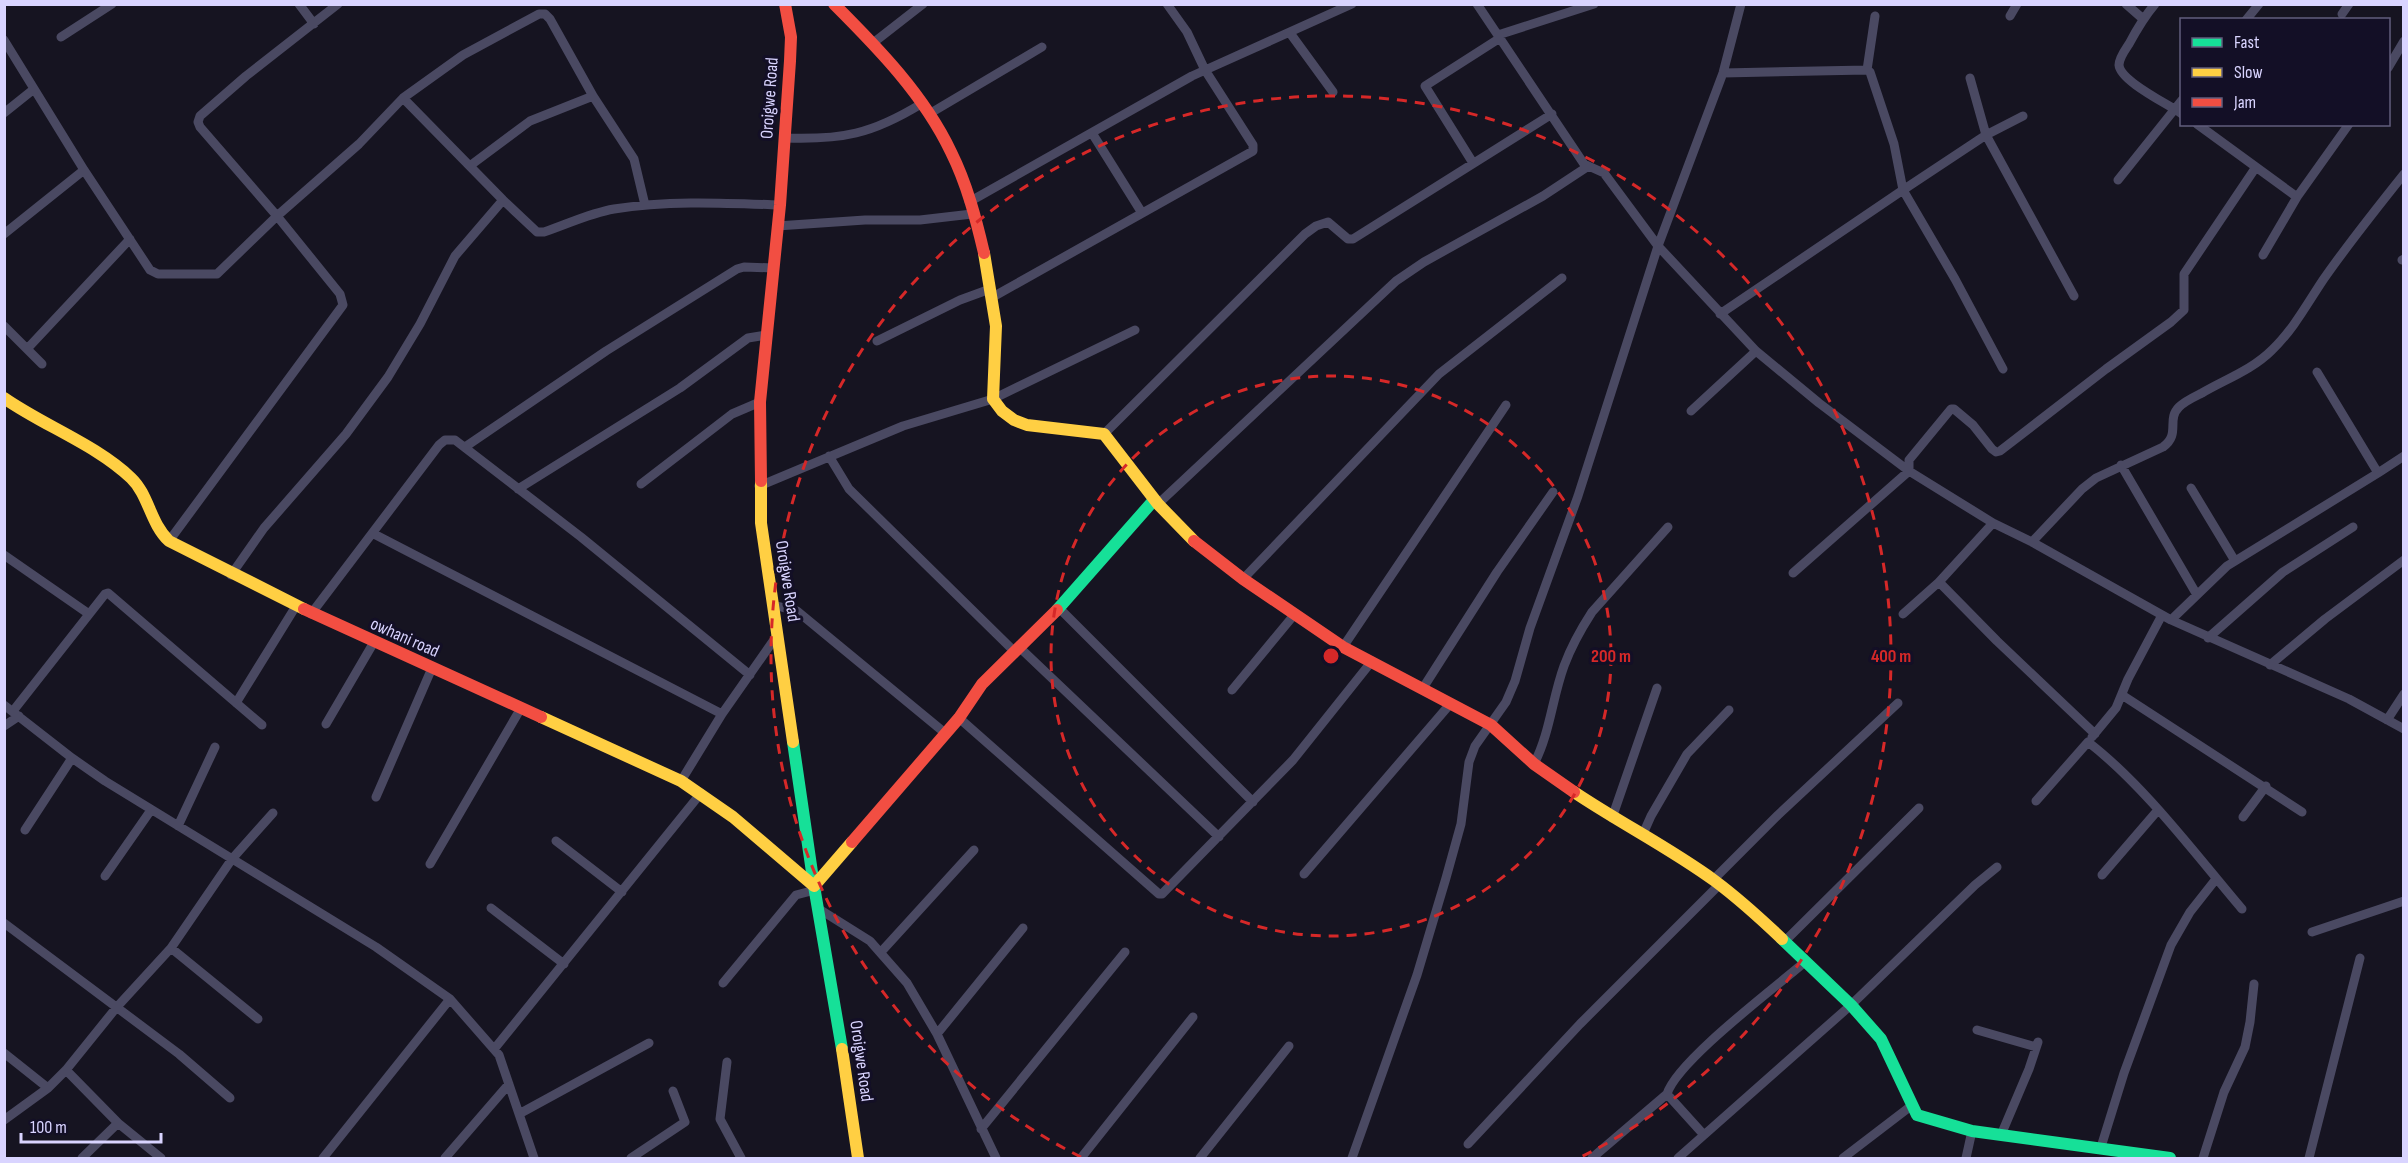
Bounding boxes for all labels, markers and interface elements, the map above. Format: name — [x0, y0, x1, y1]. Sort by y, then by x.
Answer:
legend — [2180, 18, 2390, 126]
text: Fast — [2234, 32, 2260, 53]
street label: Oroigwe Road — [756, 57, 783, 140]
text: Slow — [2234, 62, 2263, 83]
text: Jam — [2233, 92, 2256, 113]
street label: Oroigwe Road — [771, 539, 804, 623]
street label: owhani road — [367, 613, 442, 662]
centre of rings — [1321, 646, 1341, 666]
text: 200 m — [1591, 646, 1631, 667]
text: 400 m — [1871, 646, 1911, 667]
street label: Oroigwe Road — [845, 1019, 878, 1103]
scale bar — [21, 1106, 160, 1144]
text: 100 m — [30, 1117, 67, 1138]

